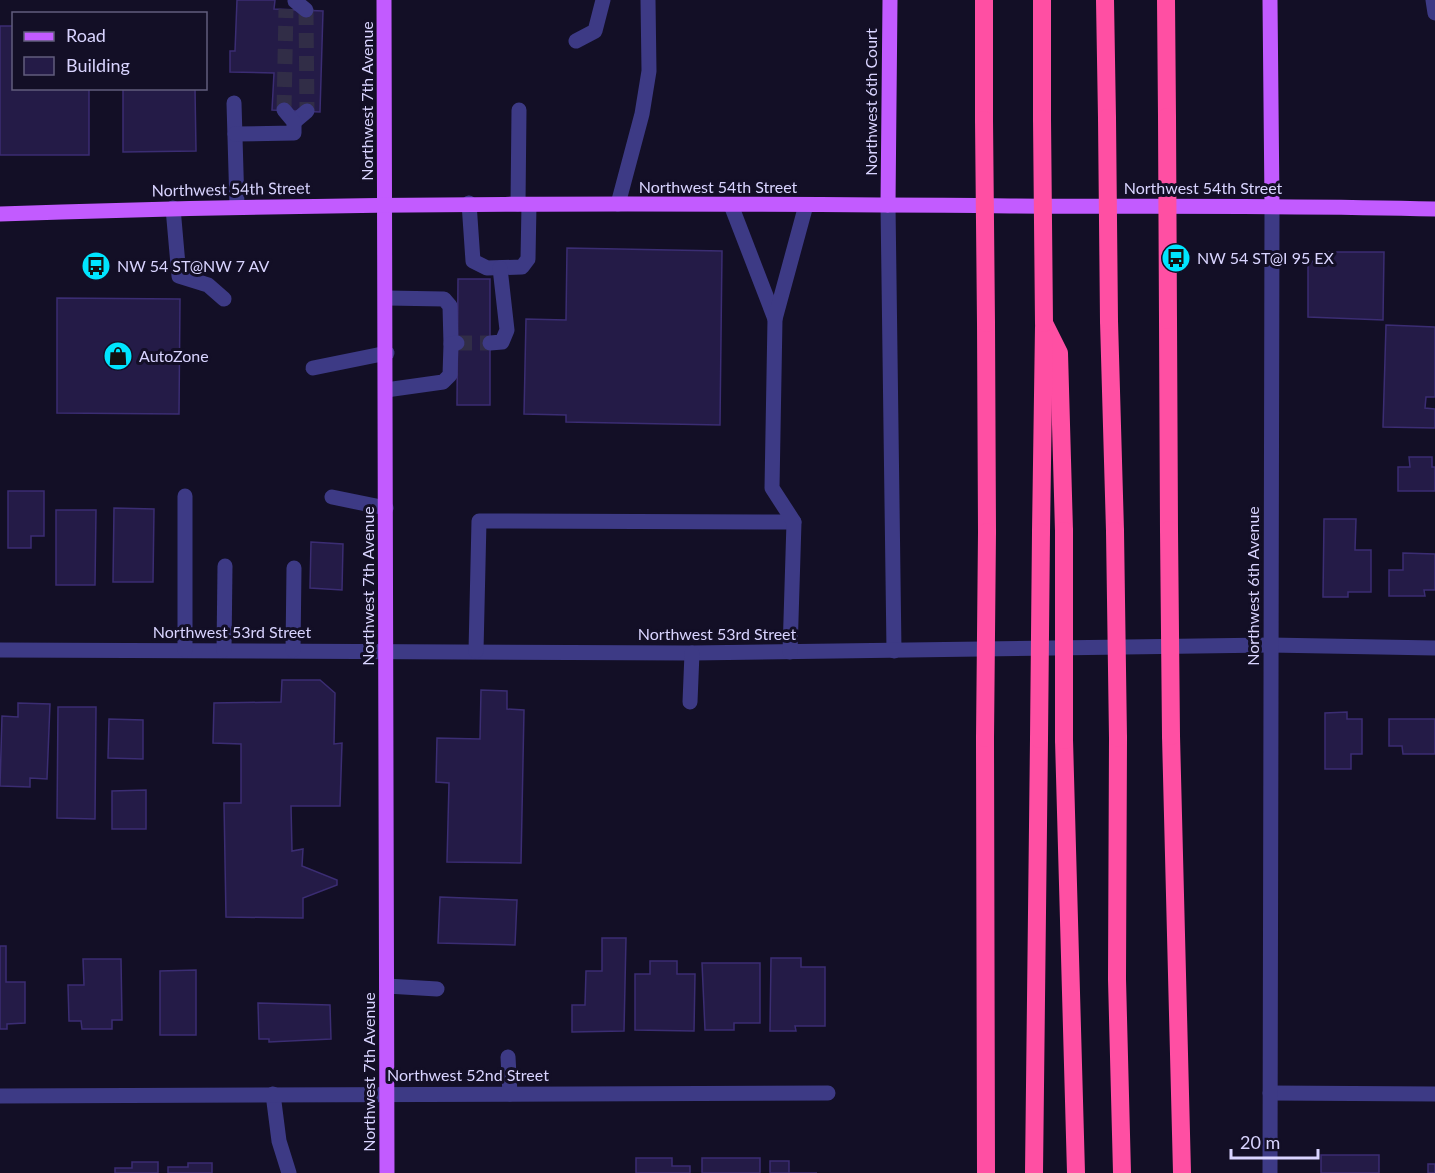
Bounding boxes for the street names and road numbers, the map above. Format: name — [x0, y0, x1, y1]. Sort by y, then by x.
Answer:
street label: Northwest 7th Avenue — [357, 21, 376, 181]
street label: Northwest 6th Court — [861, 28, 880, 176]
street label: Northwest 54th Street — [639, 177, 798, 196]
street label: Northwest 54th Street — [152, 178, 311, 199]
street label: Northwest 54th Street — [1124, 178, 1283, 197]
street label: Northwest 7th Avenue — [358, 506, 377, 666]
street label: Northwest 6th Avenue — [1243, 506, 1262, 666]
street label: Northwest 53rd Street — [153, 622, 311, 641]
street label: Northwest 53rd Street — [638, 624, 796, 643]
street label: Northwest 7th Avenue — [359, 992, 378, 1152]
street label: Northwest 52nd Street — [387, 1065, 549, 1084]

